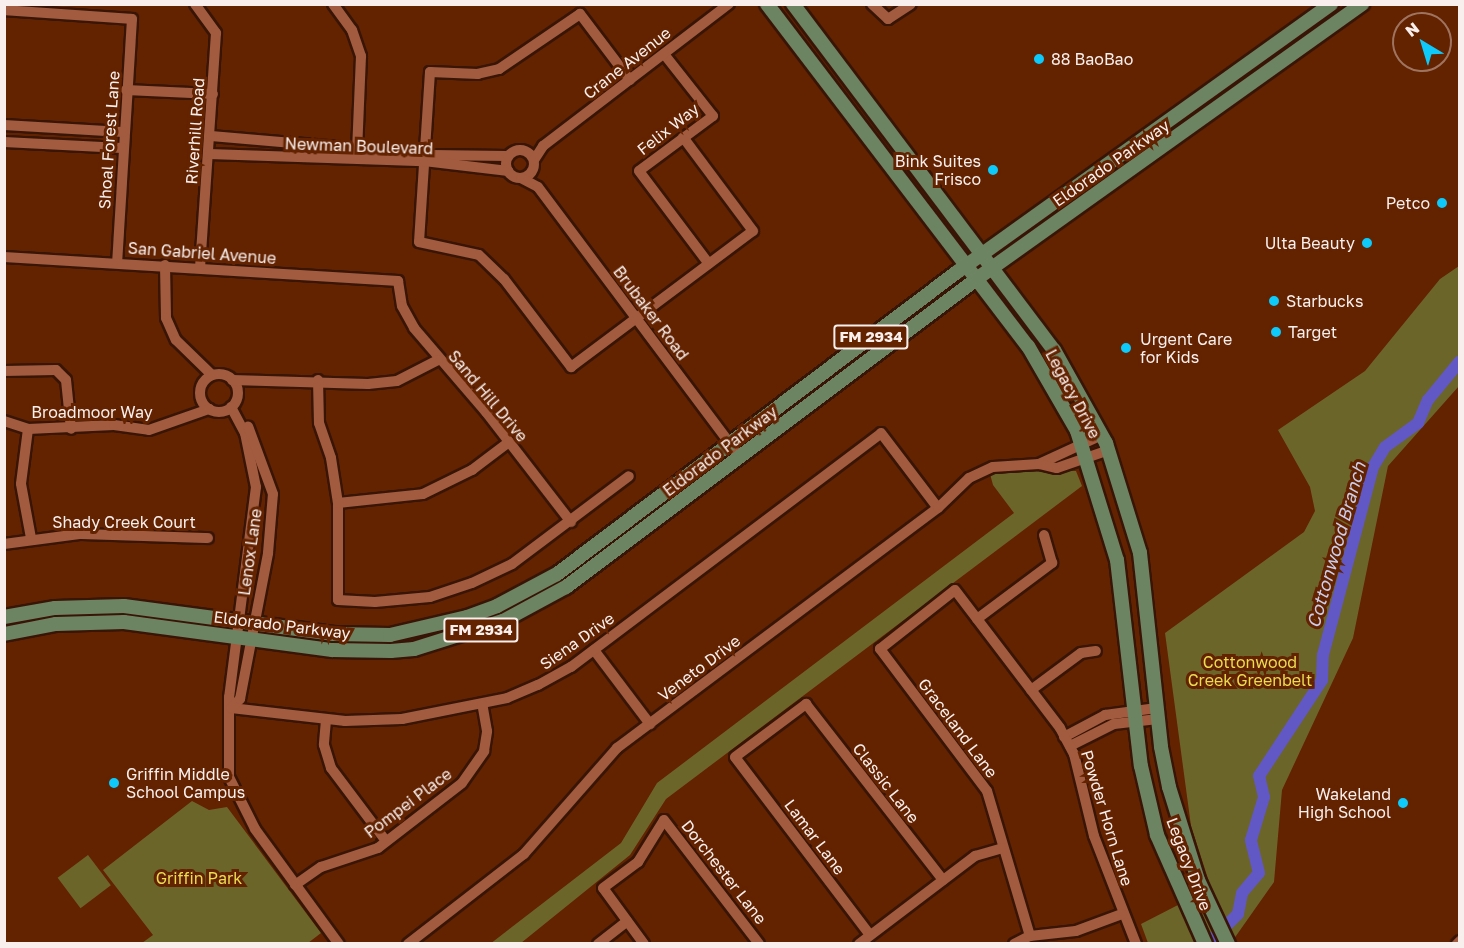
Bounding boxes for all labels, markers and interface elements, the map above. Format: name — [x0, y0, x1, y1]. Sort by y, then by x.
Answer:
north arrow — [1392, 12, 1452, 72]
text: N — [1401, 18, 1423, 41]
street label: Crane Avenue — [579, 23, 675, 103]
place label: 88 BaoBao — [1051, 49, 1133, 69]
marker: 88 BaoBao — [1032, 52, 1046, 66]
street label: Shoal Forest Lane — [95, 70, 123, 210]
street label: Riverhill Road — [182, 77, 208, 185]
street label: Felix Way — [633, 99, 703, 159]
street label: Eldorado Parkway — [1049, 116, 1173, 210]
street label: Newman Boulevard — [284, 134, 434, 158]
place label: Bink Suites Frisco — [895, 151, 981, 189]
marker: Bink Suites Frisco — [986, 163, 1000, 177]
place label: Petco — [1386, 193, 1430, 213]
marker: Petco — [1435, 196, 1449, 210]
place label: Ulta Beauty — [1265, 233, 1355, 253]
marker: Ulta Beauty — [1360, 236, 1374, 250]
street label: San Gabriel Avenue — [127, 238, 277, 268]
street label: Brubaker Road — [609, 262, 693, 364]
place label: Starbucks — [1286, 291, 1363, 311]
marker: Starbucks — [1267, 294, 1281, 308]
place label: Target — [1288, 322, 1337, 342]
road number: FM 2934 — [832, 325, 910, 349]
marker: Target — [1269, 325, 1283, 339]
place label: Urgent Care for Kids — [1140, 329, 1232, 367]
marker: Urgent Care for Kids — [1117, 339, 1135, 357]
street label: Sand Hill Drive — [444, 346, 532, 446]
street label: Legacy Drive — [1041, 346, 1105, 442]
street label: Broadmoor Way — [31, 402, 153, 422]
street label: Eldorado Parkway — [659, 402, 781, 500]
water label: Cottonwood Branch — [1302, 460, 1370, 630]
street label: Lenox Lane — [234, 507, 266, 597]
street label: Shady Creek Court — [52, 512, 196, 532]
street label: Eldorado Parkway — [212, 607, 352, 643]
street label: Siena Drive — [536, 608, 618, 674]
road number: FM 2934 — [442, 618, 520, 642]
street label: Veneto Drive — [654, 631, 744, 705]
park label: Cottonwood Creek Greenbelt — [1188, 652, 1312, 690]
street label: Graceland Lane — [914, 674, 1002, 782]
street label: Classic Lane — [849, 739, 923, 827]
street label: Powder Horn Lane — [1077, 748, 1137, 888]
place label: Griffin Middle School Campus — [126, 764, 245, 802]
street label: Pompei Place — [361, 764, 455, 842]
marker: Griffin Middle School Campus — [107, 776, 121, 790]
place label: Wakeland High School — [1298, 784, 1391, 822]
street label: Lamar Lane — [780, 796, 850, 878]
marker: Wakeland High School — [1396, 796, 1410, 810]
street label: Legacy Drive — [1162, 815, 1216, 913]
street label: Dorchester Lane — [677, 816, 771, 928]
park label: Griffin Park — [156, 868, 242, 888]

